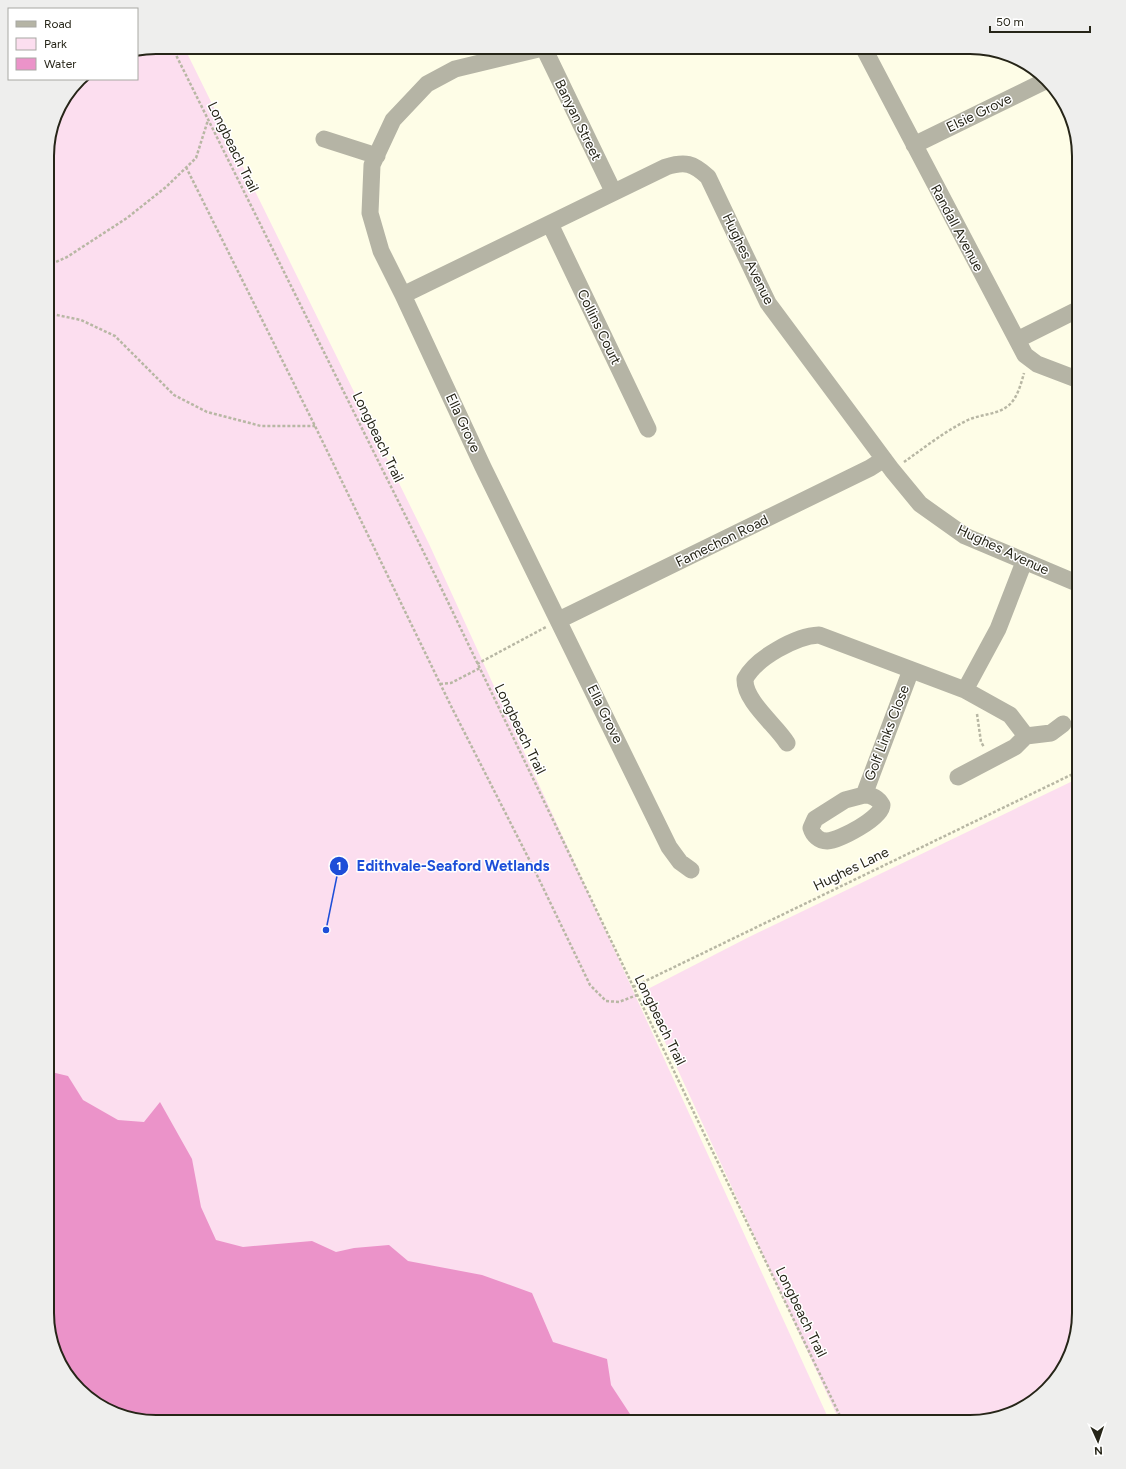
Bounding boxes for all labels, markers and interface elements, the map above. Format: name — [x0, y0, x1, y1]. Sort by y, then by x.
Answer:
legend — [8, 8, 138, 80]
scale bar — [990, 8, 1090, 34]
text: 50 m — [996, 15, 1024, 29]
text: Road — [44, 17, 72, 31]
text: Park — [44, 37, 67, 51]
text: Water — [44, 57, 76, 71]
street label: Banyan Street — [551, 77, 605, 163]
street label: Elsie Grove — [944, 90, 1015, 136]
street label: Longbeach Trail — [204, 99, 262, 195]
street label: Randall Avenue — [927, 182, 987, 275]
street label: Hughes Avenue — [719, 211, 778, 308]
street label: Collins Court — [574, 287, 624, 367]
street label: Longbeach Trail — [349, 389, 407, 485]
street label: Ella Grove — [442, 391, 484, 456]
street label: Famechon Road — [673, 511, 771, 571]
street label: Hughes Avenue — [954, 521, 1052, 579]
street label: Longbeach Trail — [491, 681, 549, 777]
street label: Ella Grove — [584, 682, 627, 746]
street label: Golf Links Close — [861, 682, 913, 783]
street label: Hughes Lane — [810, 843, 892, 895]
callout: Edithvale-Seaford Wetlands — [329, 852, 558, 879]
text: Edithvale-Seaford Wetlands — [357, 857, 549, 875]
text: 1 — [336, 859, 342, 873]
street label: Longbeach Trail — [631, 972, 689, 1068]
street label: Longbeach Trail — [772, 1264, 830, 1360]
north arrow — [1078, 1421, 1118, 1461]
text: N — [1094, 1444, 1103, 1457]

